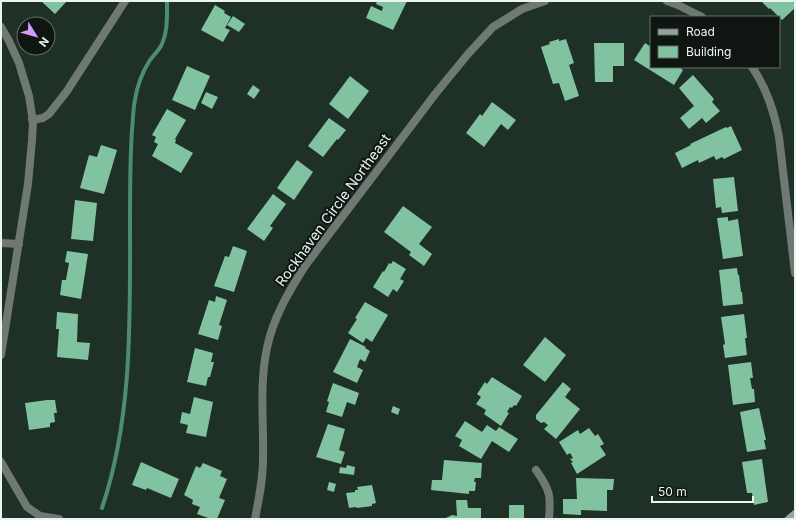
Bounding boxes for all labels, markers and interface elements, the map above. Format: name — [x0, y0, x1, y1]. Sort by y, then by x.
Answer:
north arrow — [16, 16, 56, 56]
legend — [650, 16, 780, 68]
text: Road — [686, 24, 715, 39]
text: N — [36, 34, 52, 50]
text: Building — [686, 44, 731, 59]
street label: Rockhaven Circle Northeast — [272, 130, 394, 289]
scale bar — [652, 478, 753, 504]
text: 50 m — [658, 484, 687, 499]

